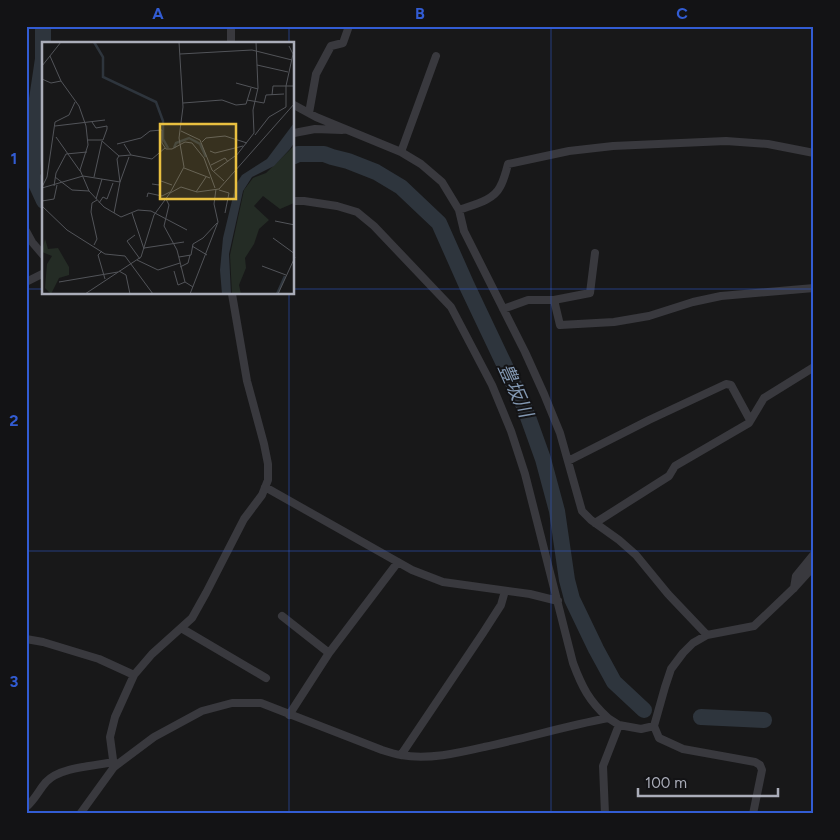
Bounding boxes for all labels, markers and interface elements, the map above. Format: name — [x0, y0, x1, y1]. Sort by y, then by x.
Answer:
text: A — [152, 4, 164, 23]
text: B — [415, 4, 425, 23]
text: C — [676, 4, 688, 23]
inset map — [42, 42, 295, 295]
text: 1 — [11, 149, 17, 168]
water label: 豊坂川 — [493, 359, 538, 423]
text: 2 — [9, 411, 19, 430]
text: 3 — [10, 672, 19, 691]
scale bar — [638, 765, 778, 797]
text: 100 m — [645, 774, 687, 792]

